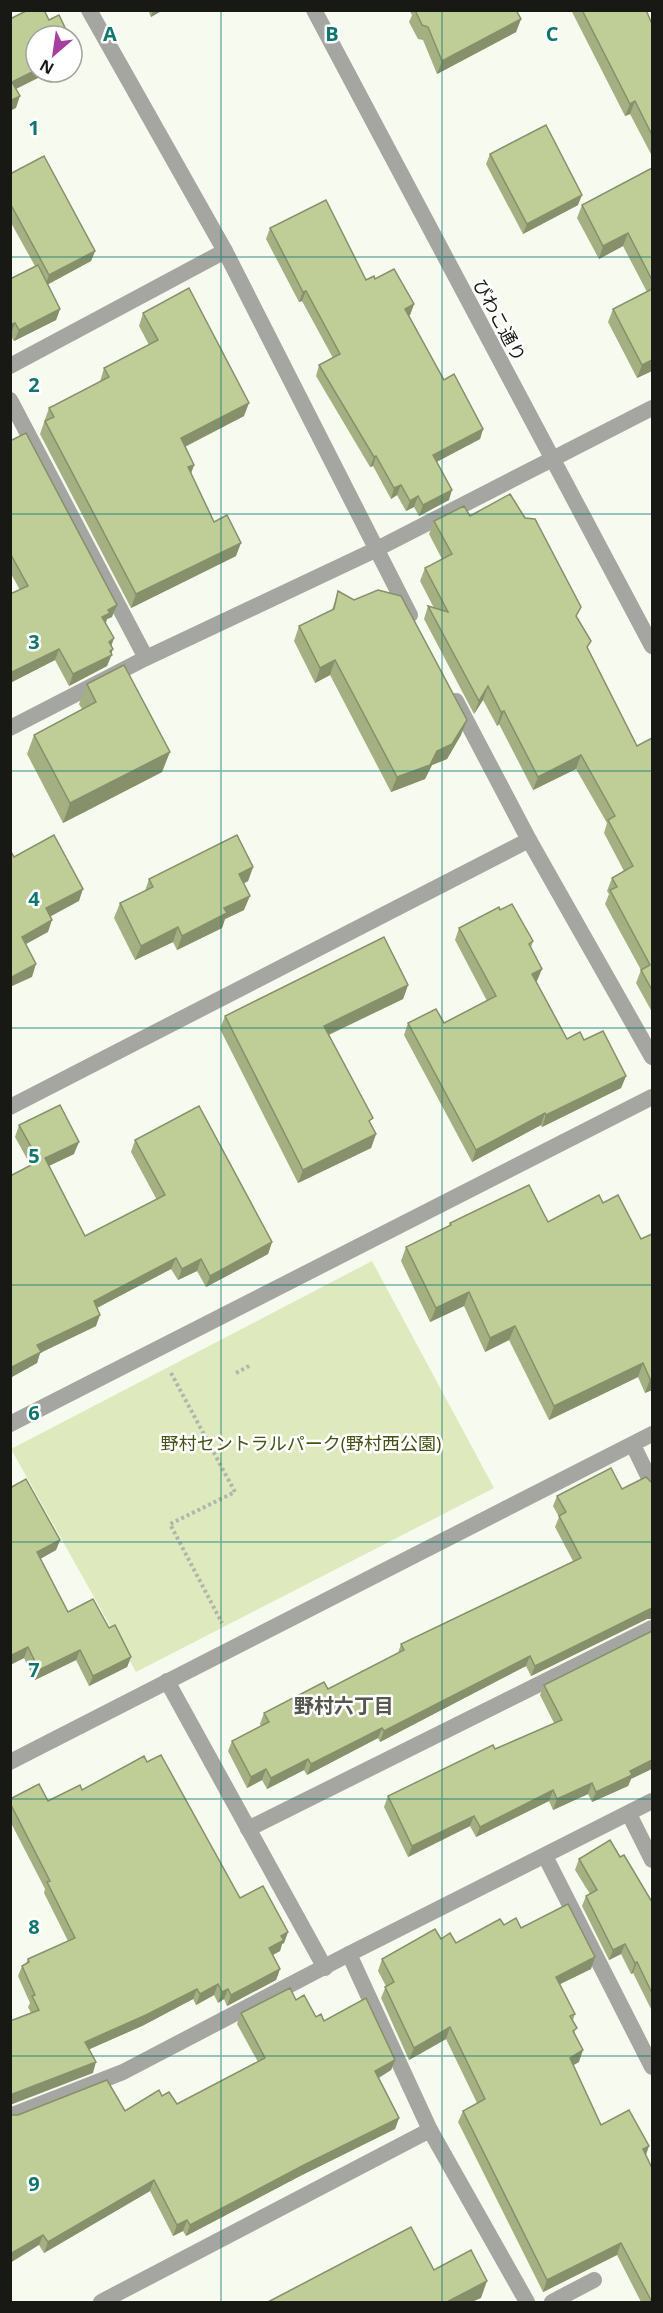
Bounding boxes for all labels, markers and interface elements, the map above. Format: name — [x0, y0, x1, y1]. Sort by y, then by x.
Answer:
text: A — [103, 20, 117, 47]
text: B — [325, 20, 339, 47]
text: C — [546, 20, 559, 47]
north arrow — [24, 24, 84, 84]
text: N — [36, 54, 58, 80]
text: 1 — [28, 114, 40, 141]
street label: びわこ通り — [468, 275, 532, 365]
text: 2 — [28, 371, 40, 398]
text: 3 — [28, 628, 40, 655]
text: 4 — [28, 885, 40, 912]
text: 5 — [28, 1142, 40, 1169]
text: 6 — [28, 1399, 40, 1426]
park label: 野村セントラルパーク(野村西公園) — [161, 1431, 441, 1455]
text: 7 — [28, 1656, 40, 1683]
district label: 野村六丁目 — [294, 1692, 394, 1719]
text: 8 — [28, 1913, 40, 1940]
text: 9 — [28, 2170, 40, 2197]

